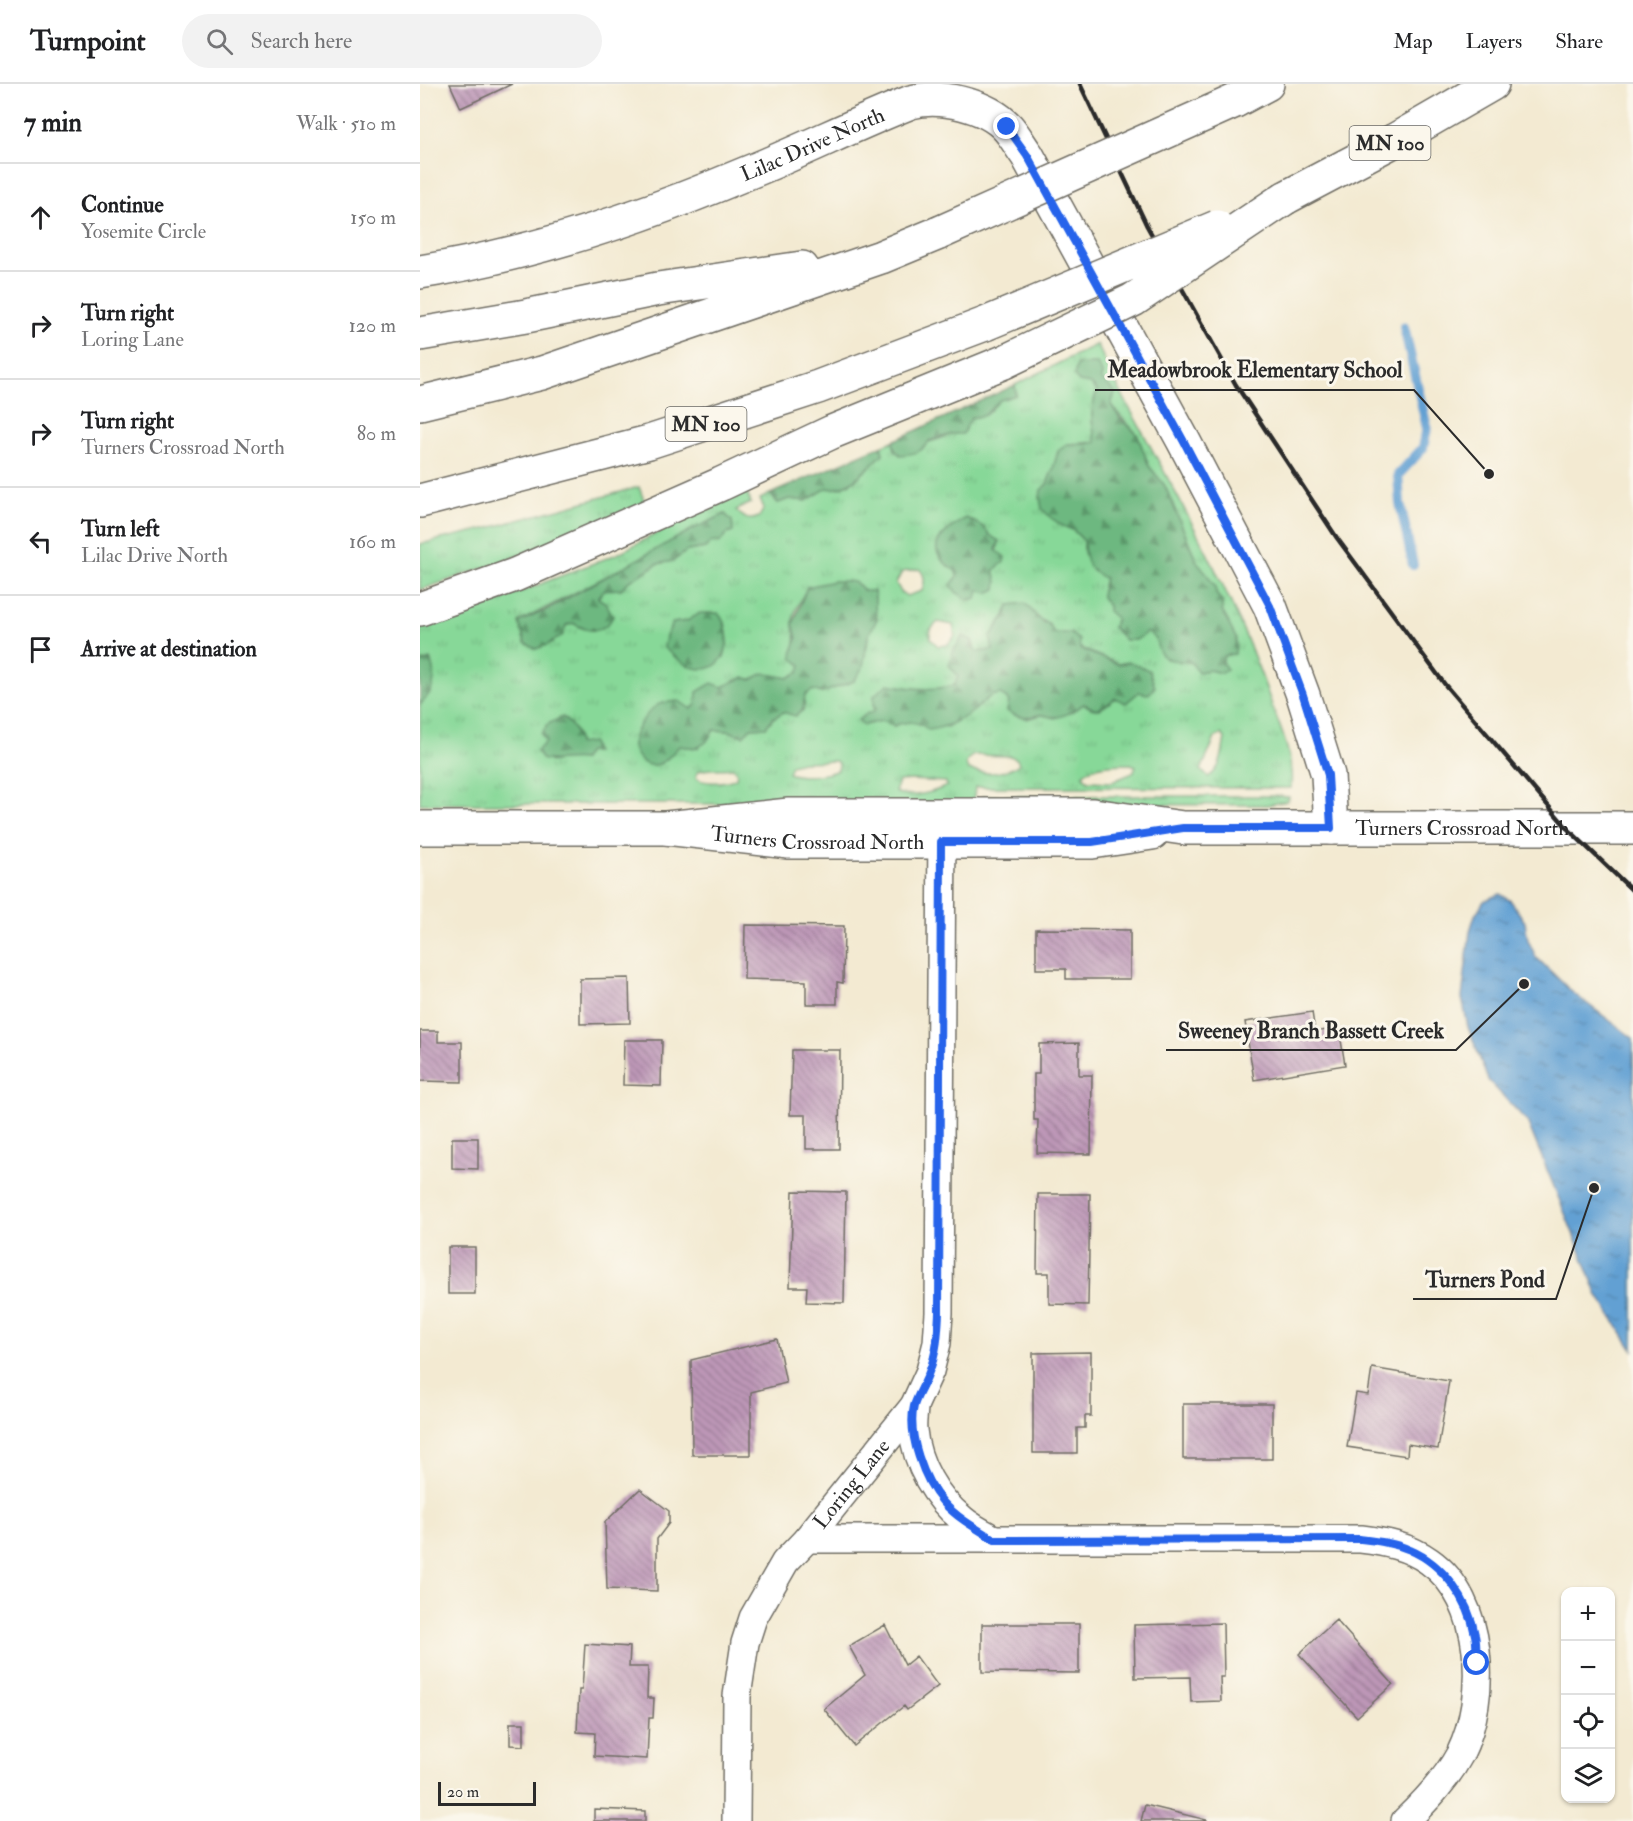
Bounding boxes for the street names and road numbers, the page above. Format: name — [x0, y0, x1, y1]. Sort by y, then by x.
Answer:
street label: Lilac Drive North — [737, 101, 889, 188]
road number: MN 100 — [1350, 126, 1430, 160]
road number: MN 100 — [666, 407, 746, 441]
street label: Turners Crossroad North — [1355, 815, 1569, 842]
street label: Turners Crossroad North — [709, 820, 924, 856]
street label: Loring Lane — [807, 1433, 896, 1534]

